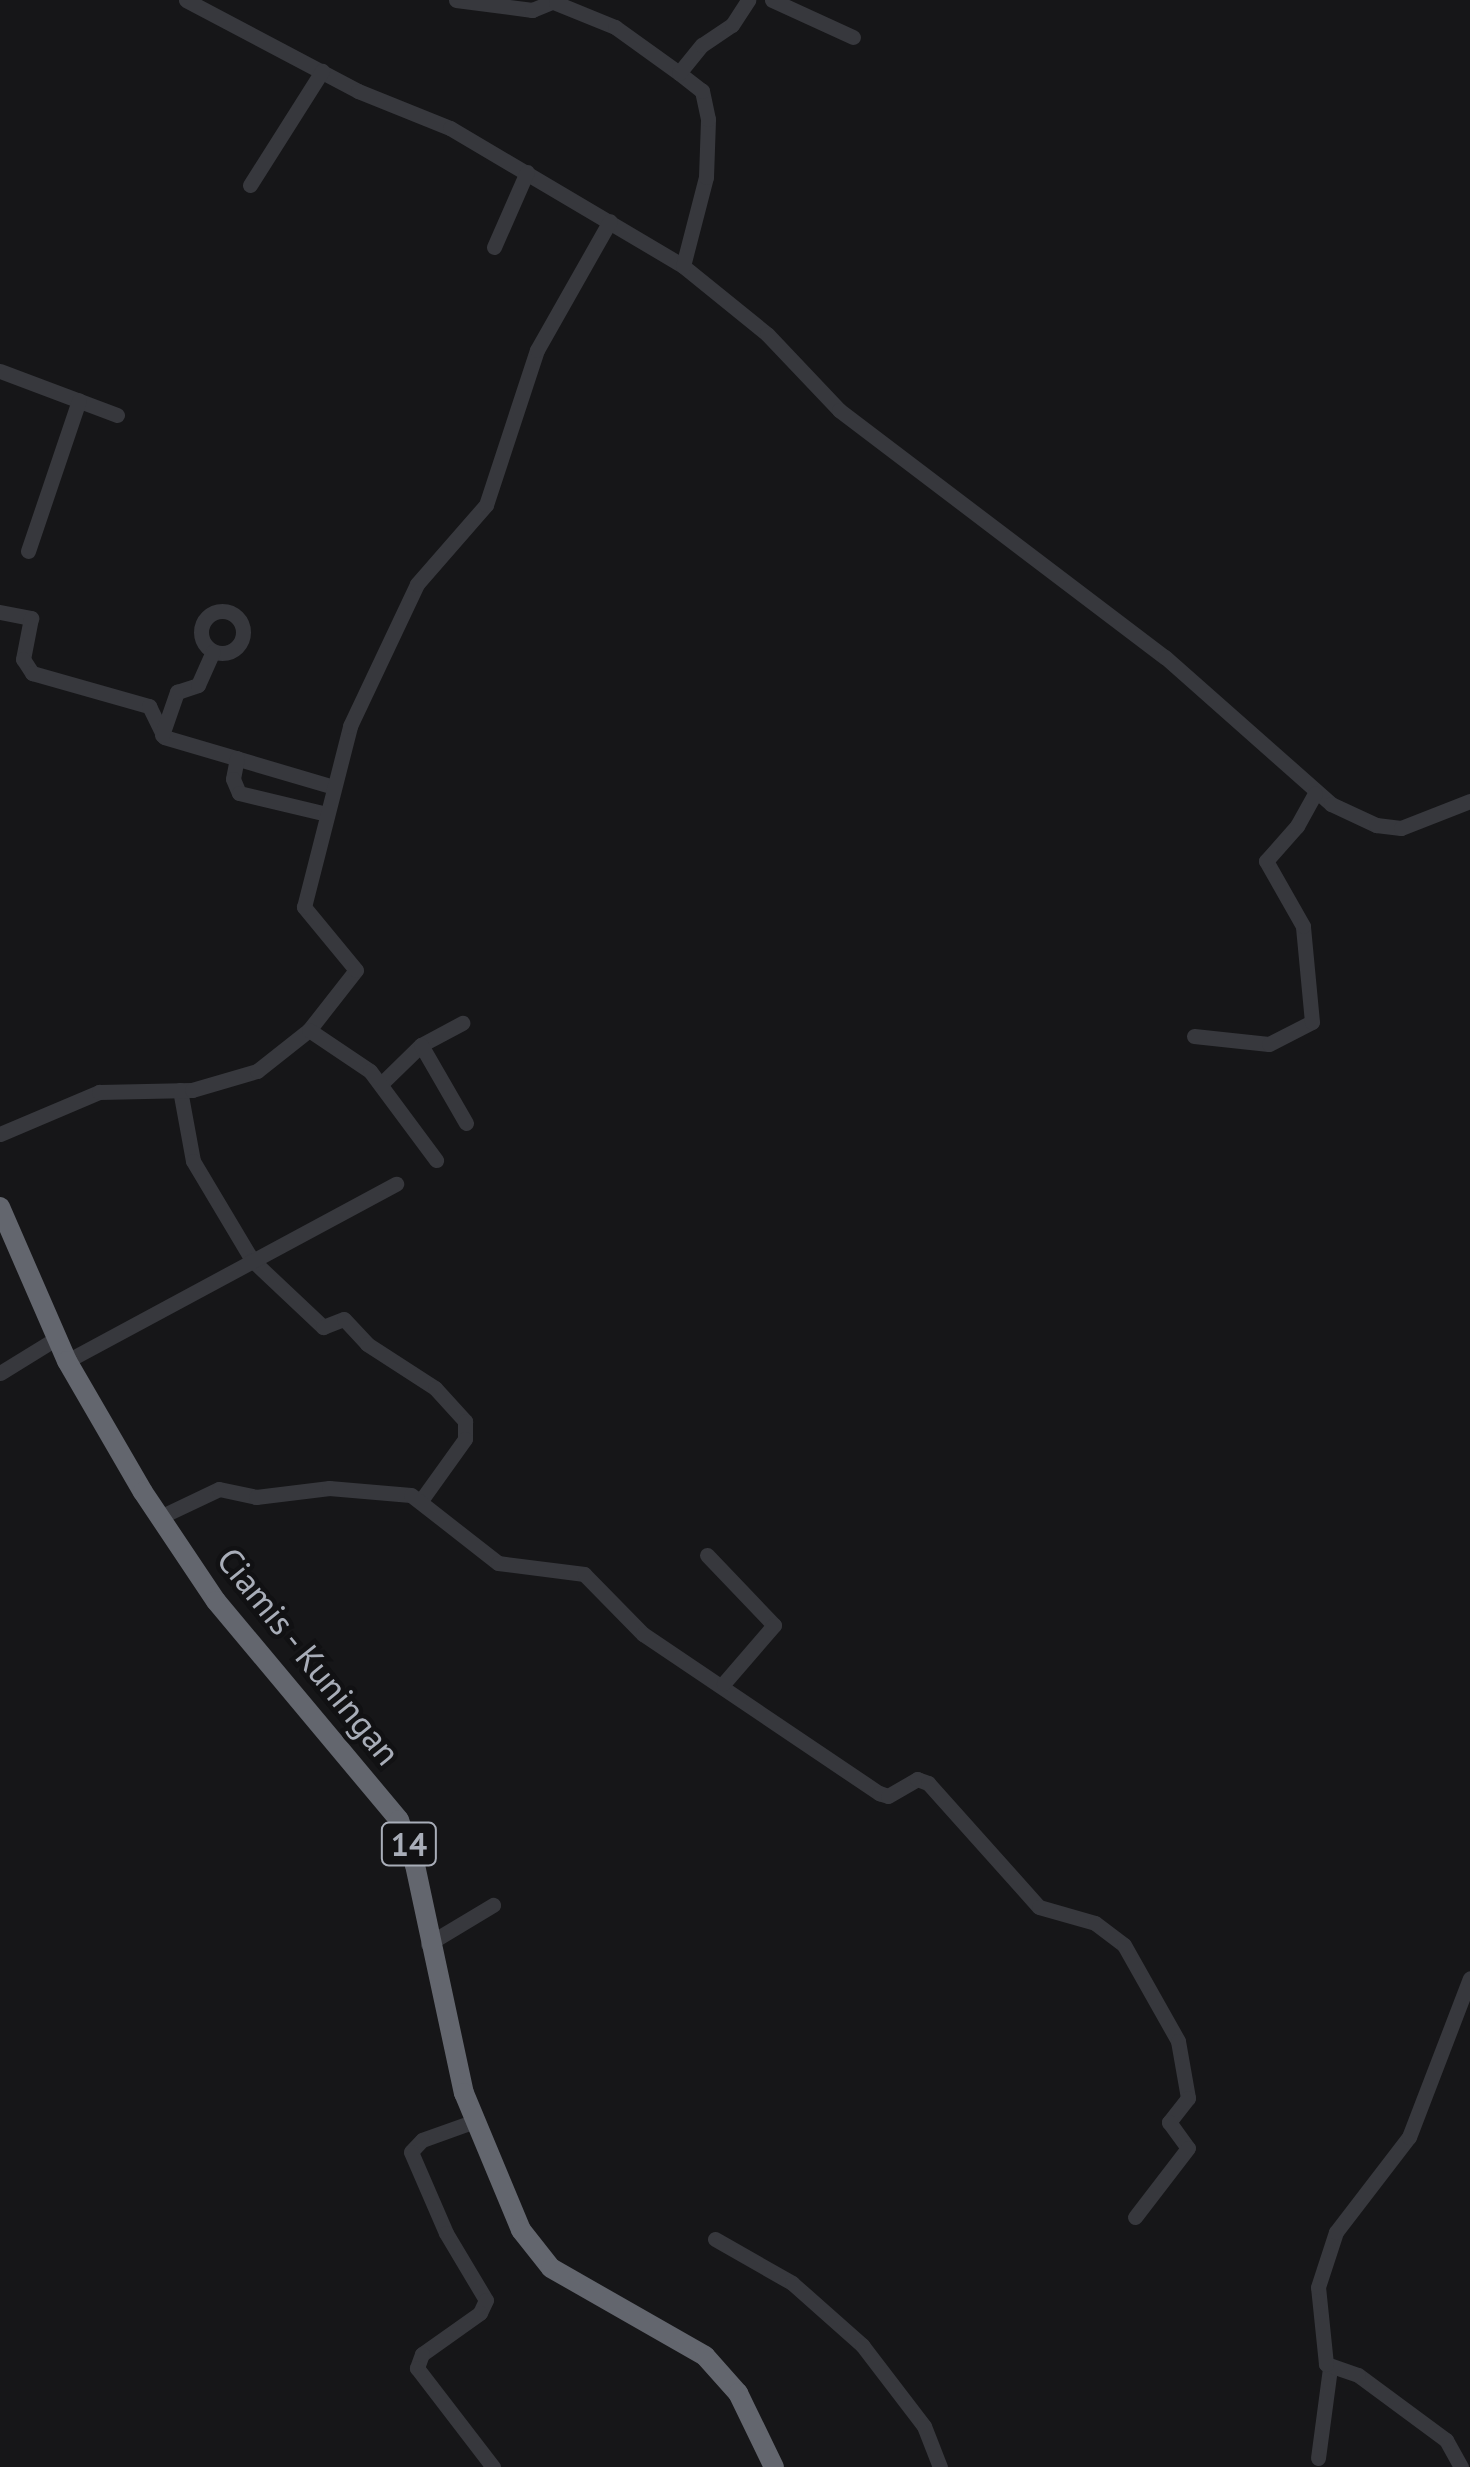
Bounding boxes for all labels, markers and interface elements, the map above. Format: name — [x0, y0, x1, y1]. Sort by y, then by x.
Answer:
street label: Ciamis - Kuningan — [207, 1537, 411, 1775]
road number: 14 — [379, 1817, 439, 1871]

